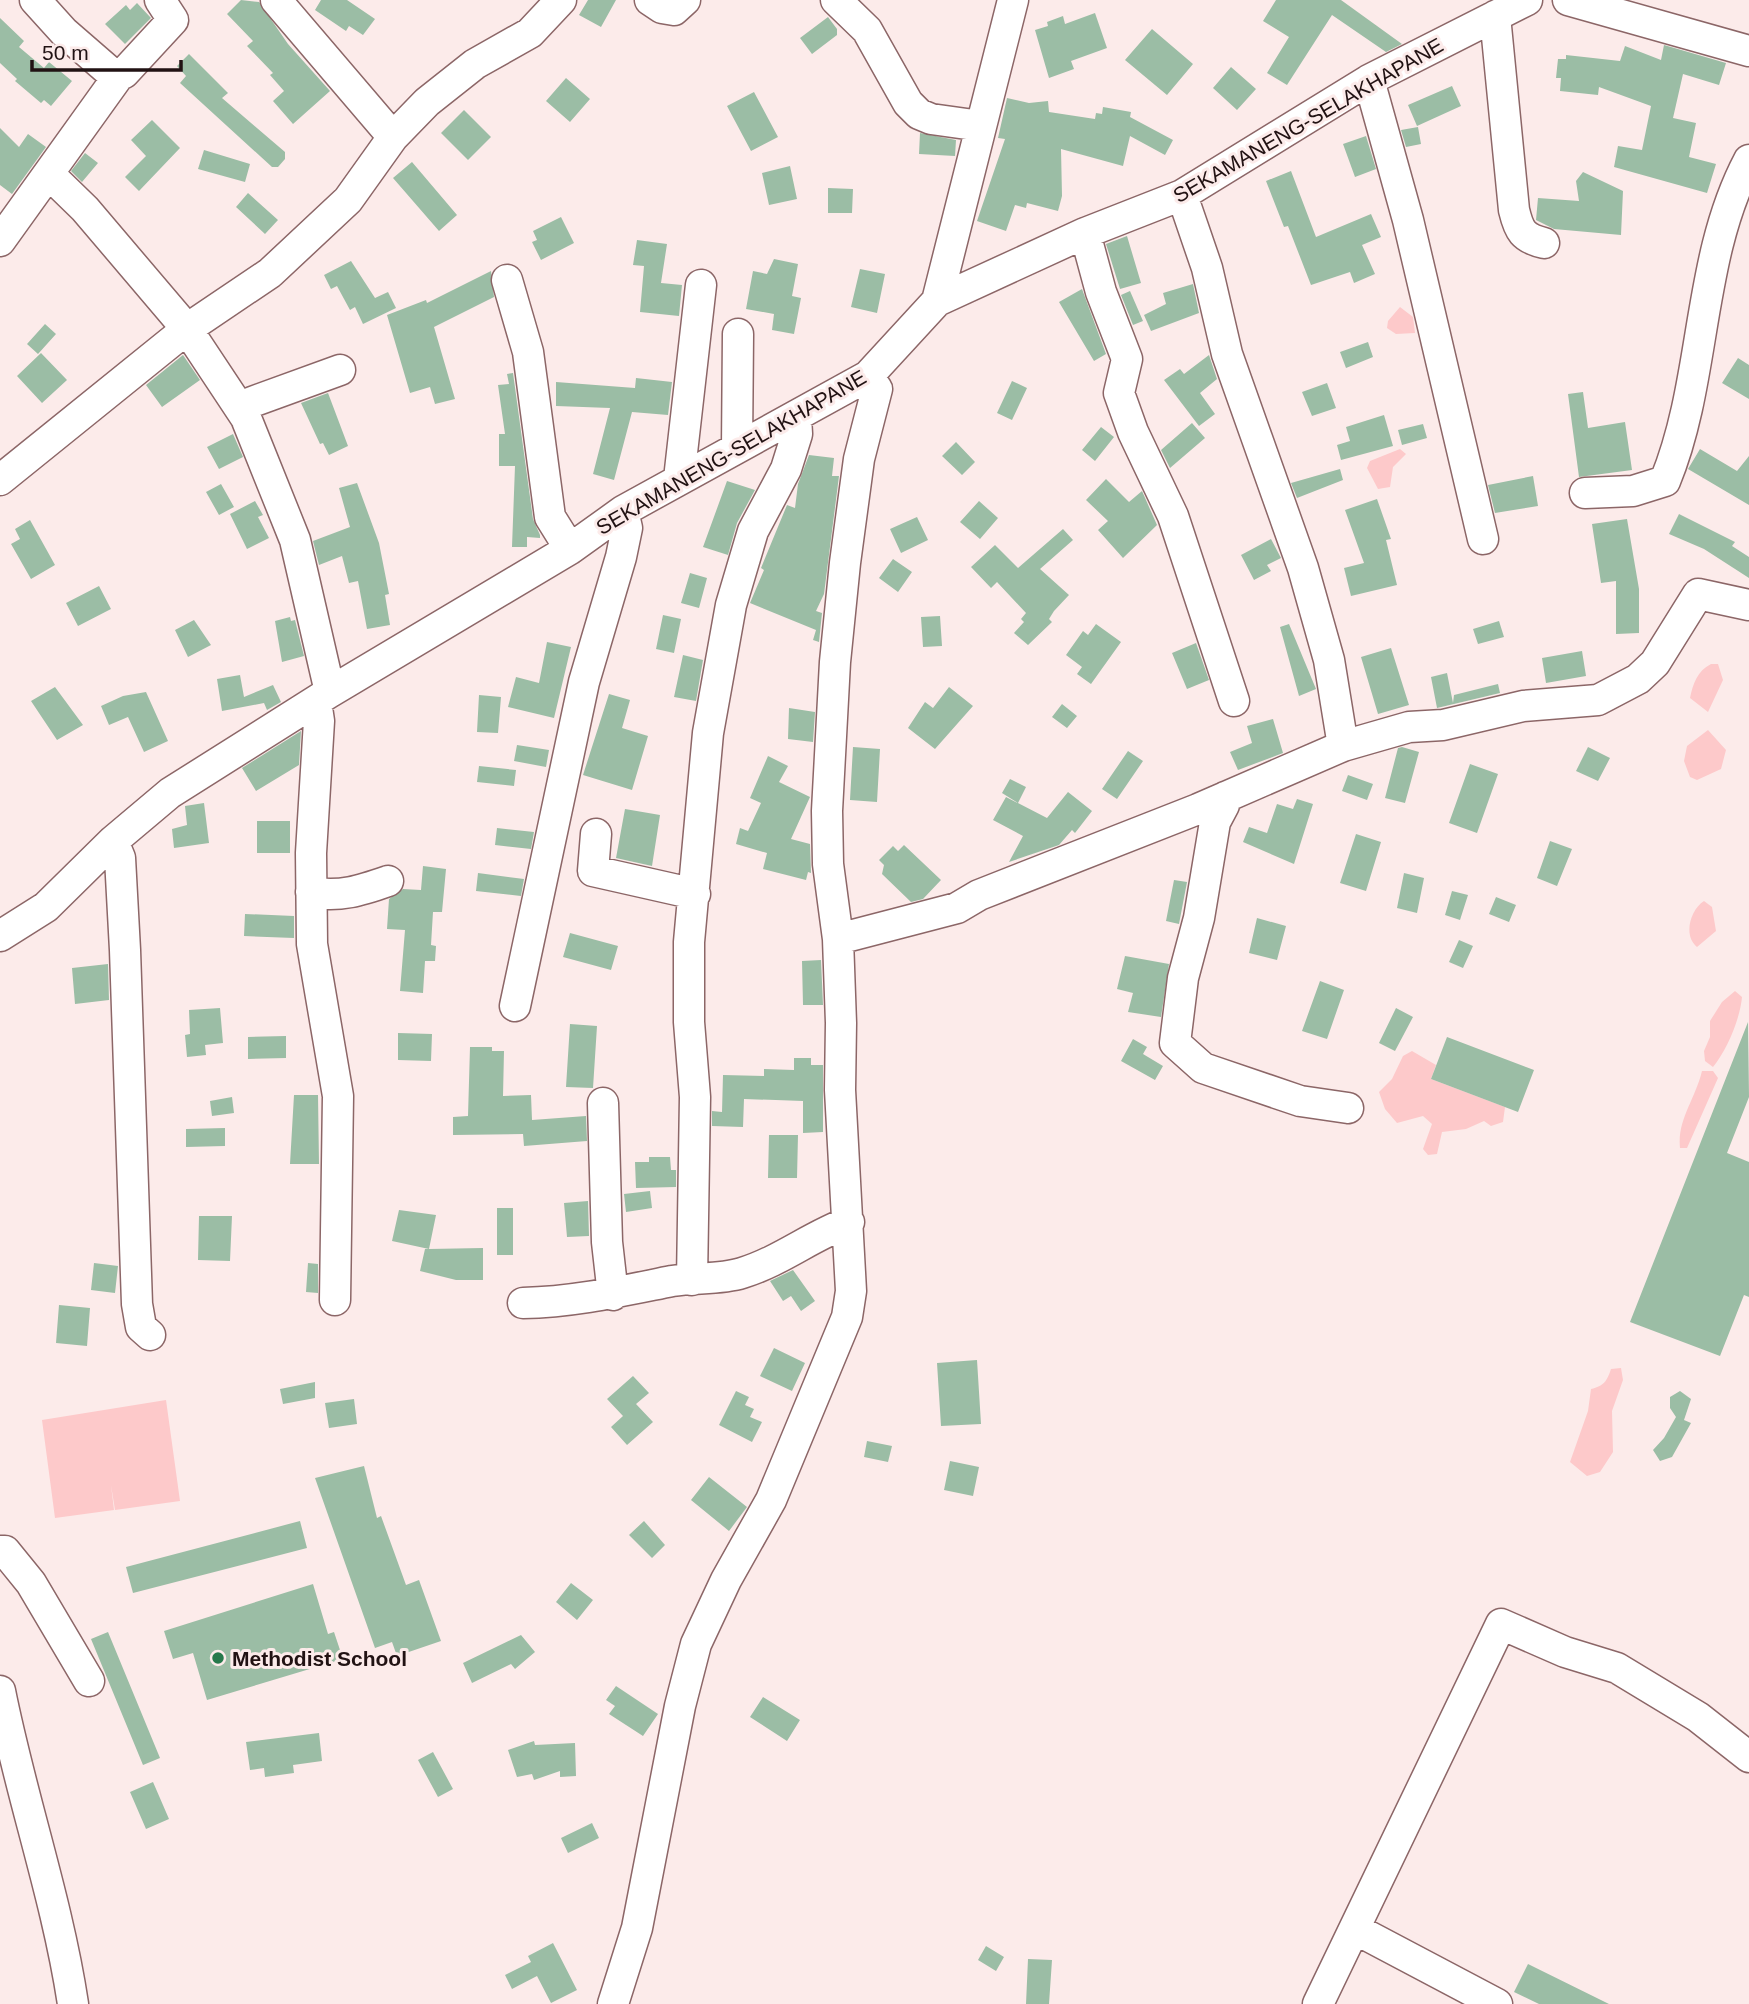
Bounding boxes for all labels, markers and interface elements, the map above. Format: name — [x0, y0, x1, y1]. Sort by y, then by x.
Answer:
scale bar — [32, 28, 180, 72]
street label: SEKAMANENG-SELAKHAPANE — [1169, 33, 1447, 207]
text: 50 m — [42, 41, 89, 64]
street label: SEKAMANENG-SELAKHAPANE — [592, 365, 870, 539]
place label: Methodist School — [232, 1647, 407, 1670]
marker: Methodist School — [210, 1650, 226, 1666]

